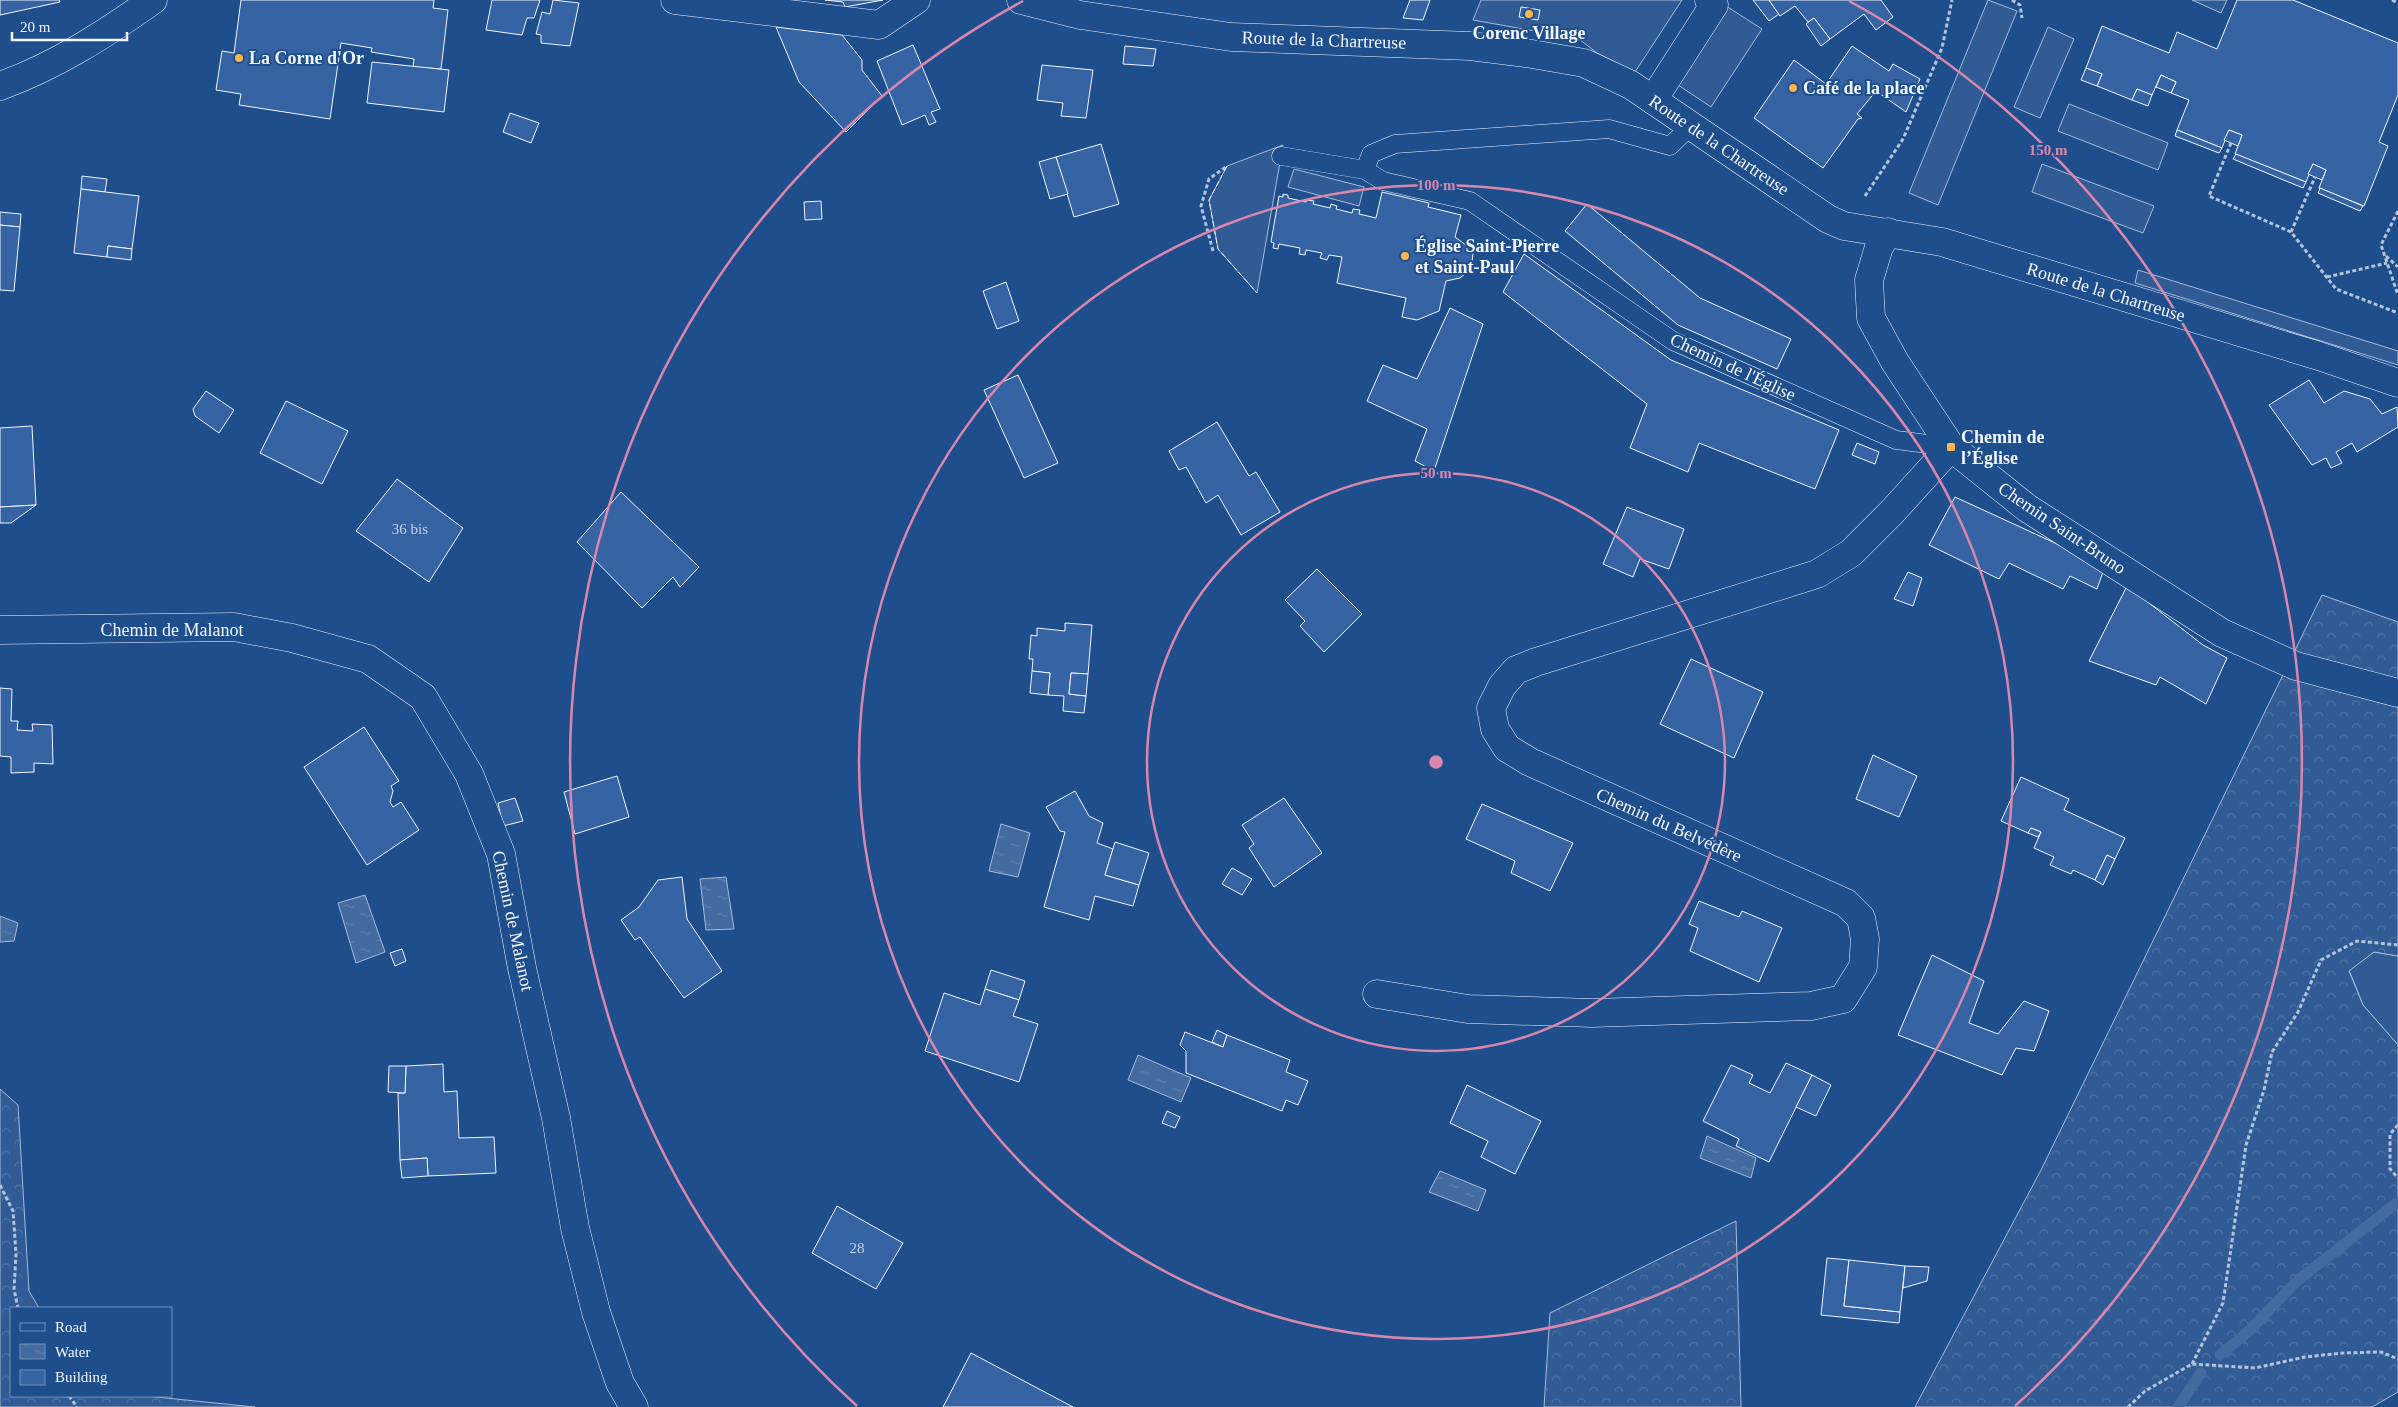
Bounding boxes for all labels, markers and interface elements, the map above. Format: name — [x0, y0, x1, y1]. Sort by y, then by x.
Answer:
marker: Corenc Village — [1523, 8, 1535, 20]
scale bar — [12, 10, 128, 42]
text: 20 m — [20, 19, 51, 35]
place label: Corenc Village — [1472, 23, 1586, 43]
street label: Route de la Chartreuse — [1241, 27, 1407, 53]
place label: La Corne d'Or — [249, 48, 364, 68]
marker: La Corne d'Or — [233, 52, 245, 64]
place label: Café de la place — [1803, 78, 1924, 98]
marker: Café de la place — [1787, 82, 1799, 94]
street label: Route de la Chartreuse — [1645, 91, 1793, 199]
text: 150 m — [2029, 142, 2068, 158]
text: 100 m — [1417, 177, 1456, 193]
place label: Église Saint-Pierre et Saint-Paul — [1415, 235, 1559, 277]
marker: Église Saint-Pierre et Saint-Paul — [1399, 250, 1411, 262]
street label: Route de la Chartreuse — [2024, 258, 2188, 326]
street label: Chemin de l'Église — [1667, 328, 1799, 405]
place label: Chemin de l’Église — [1961, 427, 2045, 468]
marker: Chemin de l’Église — [1945, 441, 1957, 453]
text: 50 m — [1420, 465, 1452, 481]
street label: Chemin Saint-Bruno — [1994, 478, 2130, 578]
house number: 36 bis — [392, 521, 428, 537]
street label: Chemin de Malanot — [101, 620, 243, 640]
centre of rings — [1427, 753, 1445, 771]
street label: Chemin du Belvédère — [1593, 784, 1745, 866]
street label: Chemin de Malanot — [488, 849, 538, 993]
house number: 28 — [850, 1240, 865, 1256]
legend — [10, 1307, 172, 1397]
text: Road — [55, 1319, 87, 1335]
text: Water — [55, 1344, 90, 1360]
text: Building — [55, 1369, 108, 1385]

